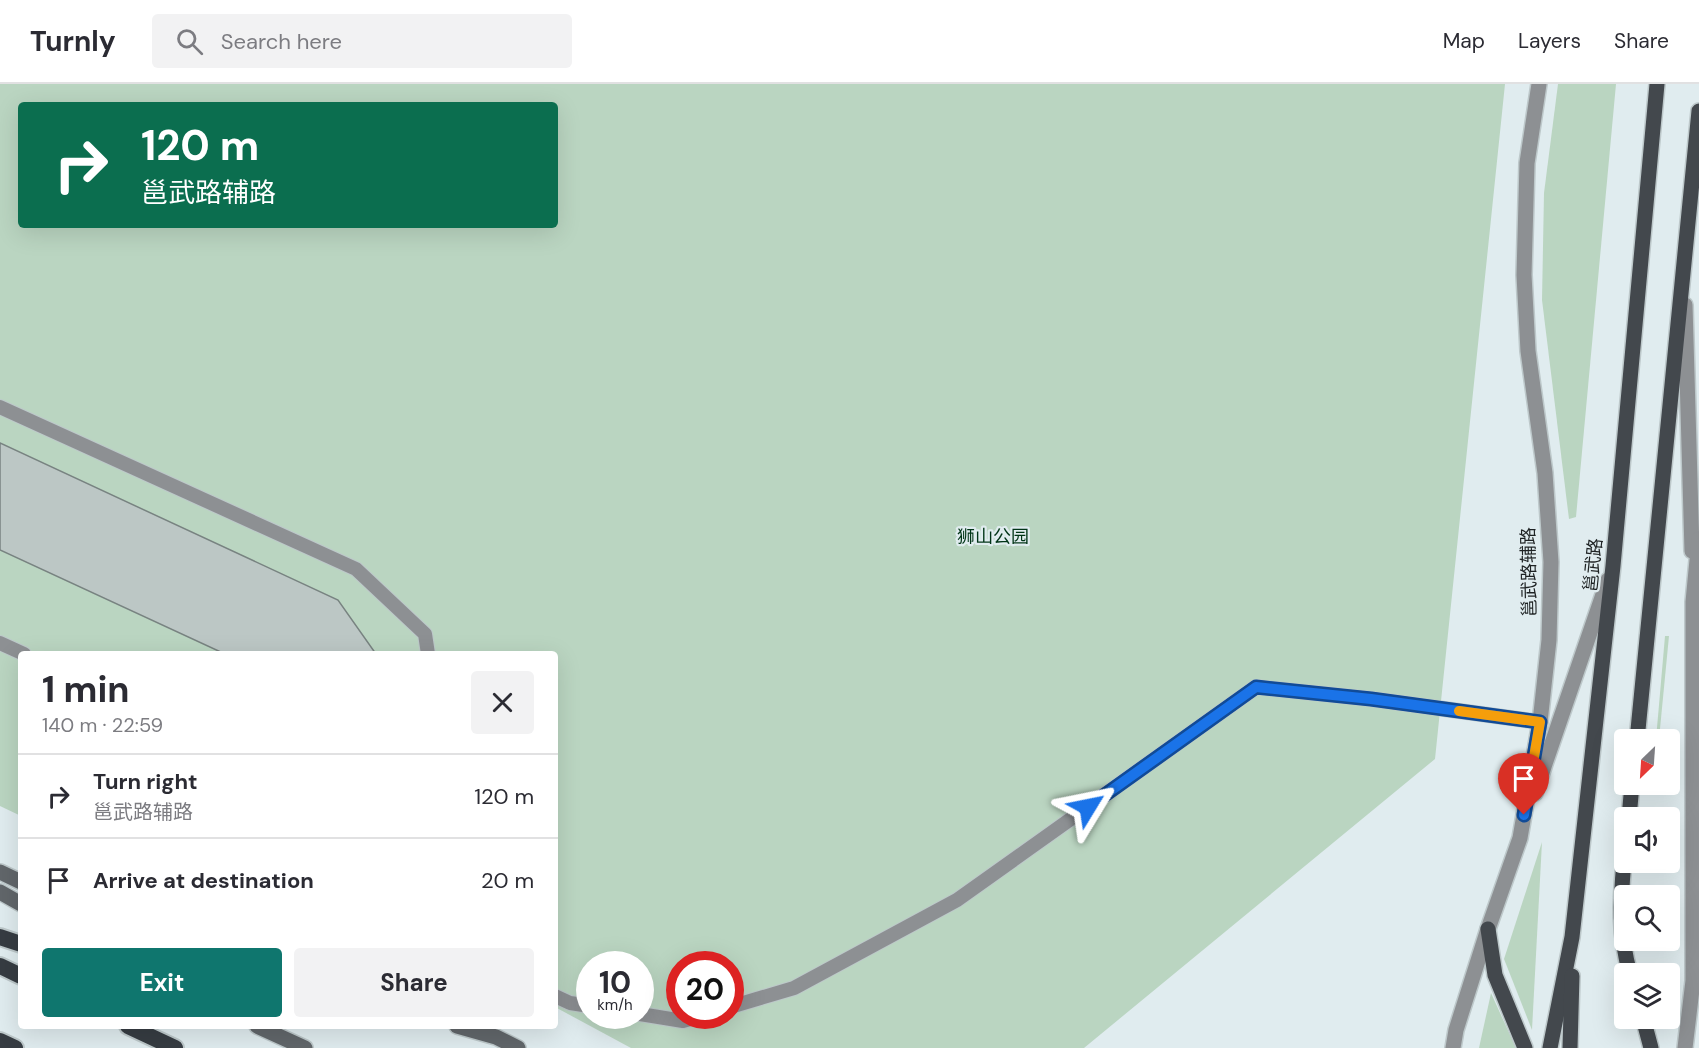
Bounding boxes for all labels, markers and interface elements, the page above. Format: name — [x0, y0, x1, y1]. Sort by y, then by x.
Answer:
search box — [152, 14, 572, 68]
text: Turnly — [30, 23, 116, 60]
icon: search — [173, 25, 206, 58]
text: Search here — [221, 27, 342, 56]
text: Map — [1443, 27, 1485, 55]
text: Layers — [1518, 27, 1581, 55]
text: Share — [1614, 27, 1669, 55]
text: 120 m — [141, 118, 259, 173]
icon: right — [42, 126, 120, 204]
text: 邕武路辅路 — [141, 175, 276, 210]
park label: 狮山公园 — [957, 525, 1029, 549]
street label: 邕武路辅路 — [1516, 527, 1542, 617]
street label: 邕武路 — [1578, 537, 1608, 593]
text: 1 min — [42, 666, 130, 713]
button: close — [471, 671, 534, 734]
text: 140 m · 22:59 — [42, 712, 163, 738]
north arrow — [1614, 729, 1680, 795]
map controls — [1614, 729, 1680, 1029]
pin — [1498, 753, 1549, 815]
icon: arrive — [1507, 762, 1540, 795]
text: Turn right — [93, 767, 198, 796]
position arrow — [1056, 775, 1120, 839]
icon: right — [42, 780, 75, 813]
text: 120 m — [474, 782, 534, 811]
text: 邕武路辅路 — [93, 799, 193, 825]
button: sound — [1614, 807, 1680, 873]
icon: arrive — [42, 864, 75, 897]
text: Arrive at destination — [93, 866, 314, 895]
text: 20 m — [481, 866, 534, 895]
button: search — [1614, 885, 1680, 951]
button: Exit — [42, 948, 282, 1017]
button: Share — [294, 948, 534, 1017]
speed limit sign: 20 — [666, 951, 744, 1029]
text: 10 — [599, 963, 631, 1002]
button: layers — [1614, 963, 1680, 1029]
text: km/h — [597, 995, 633, 1015]

